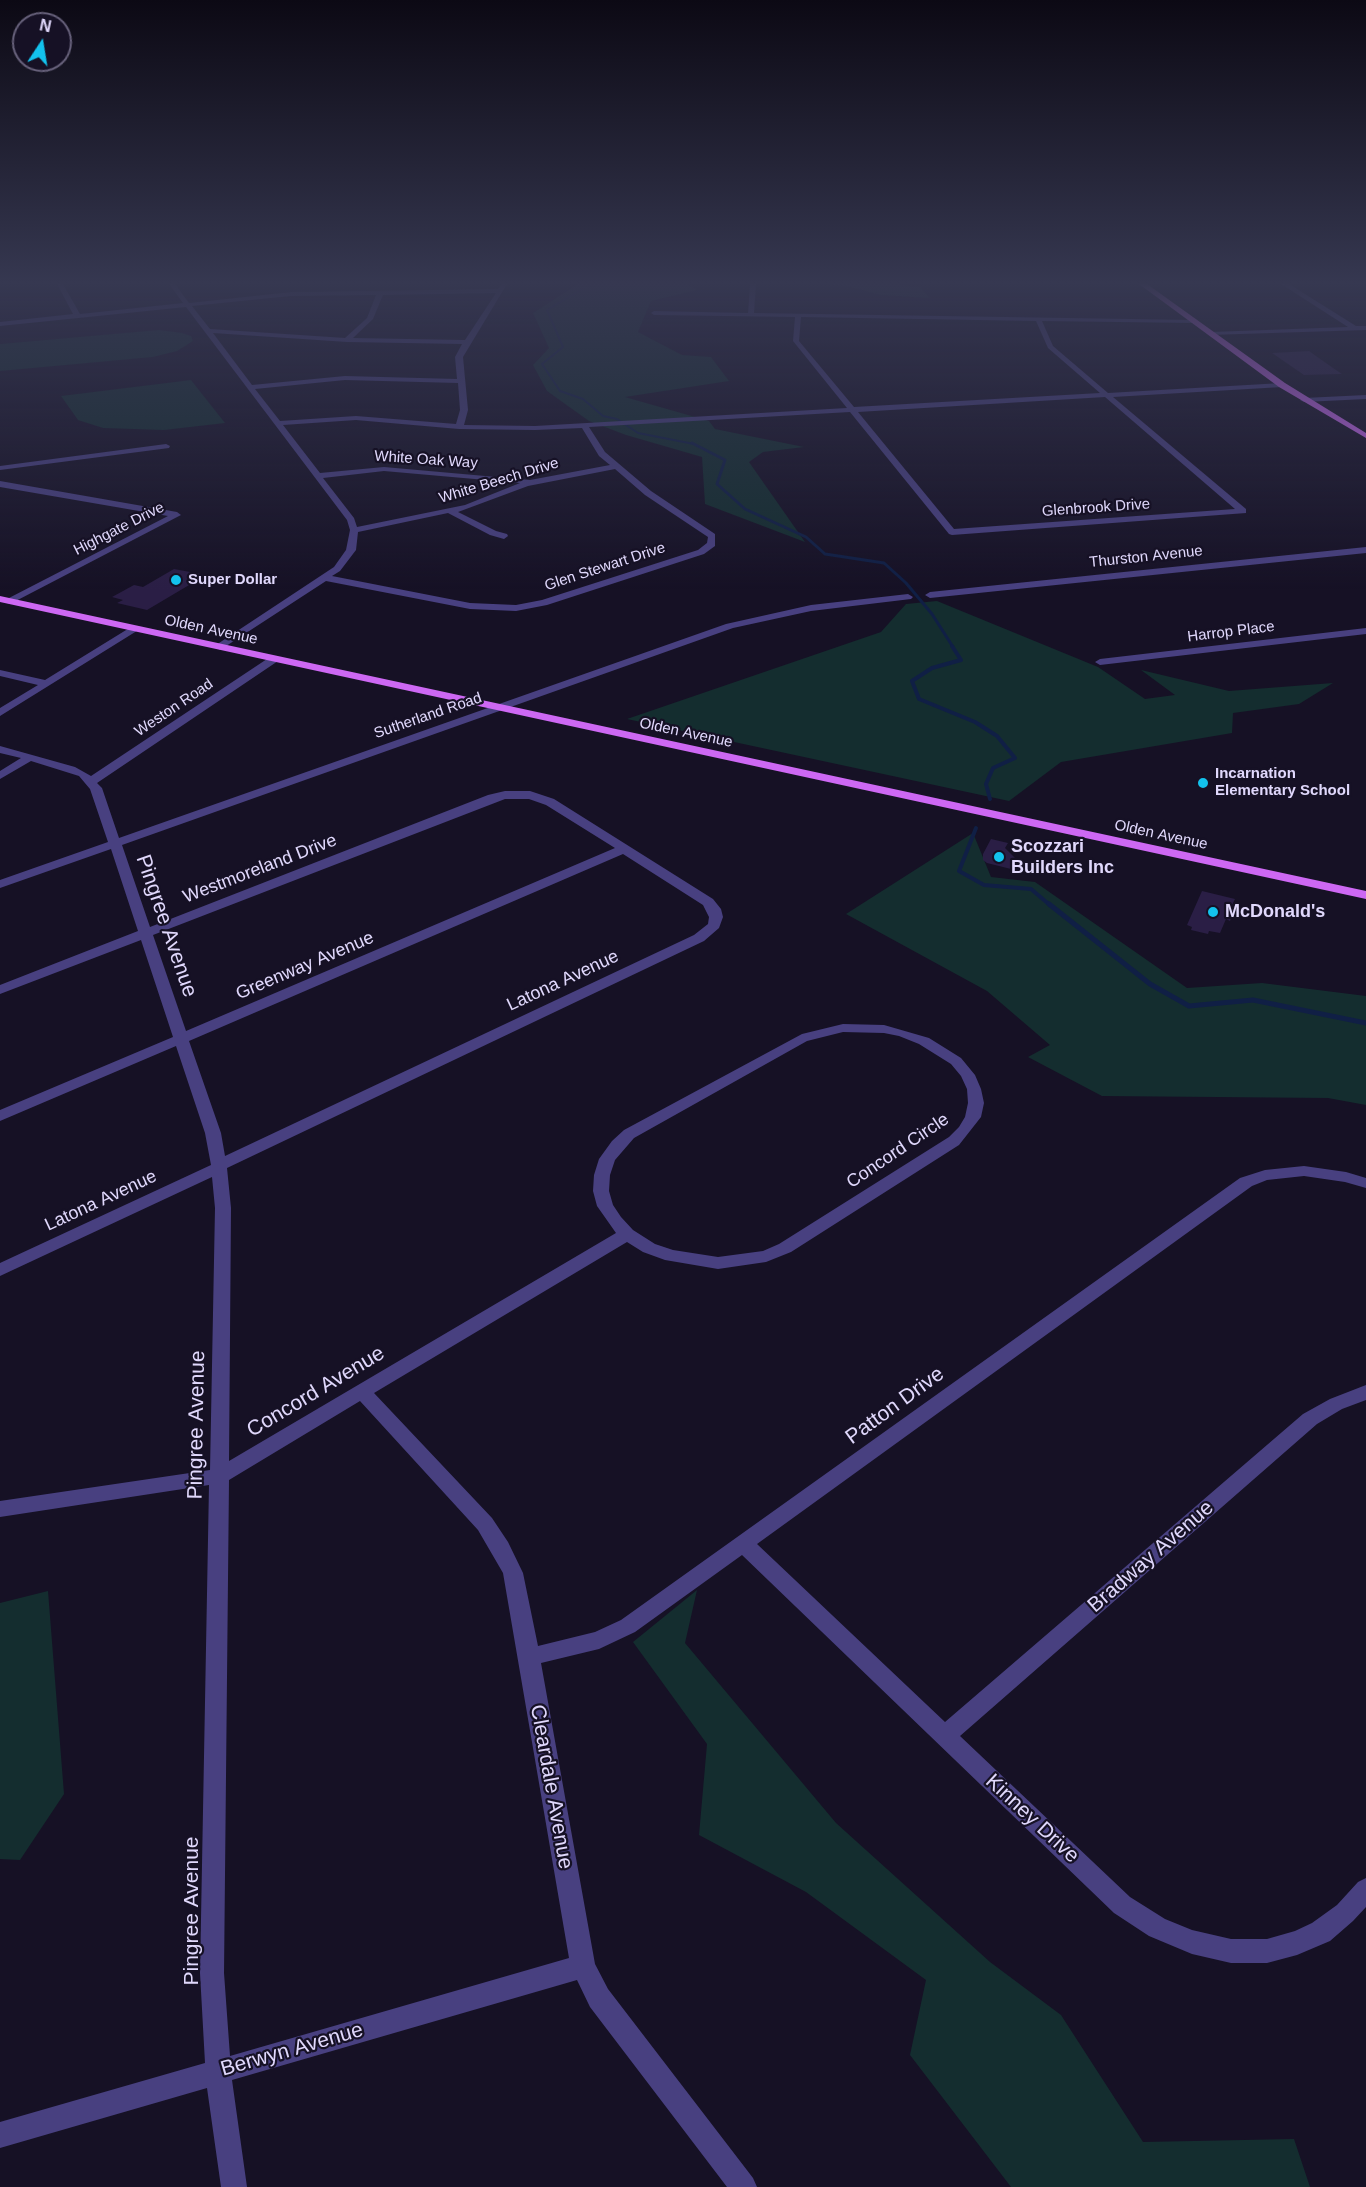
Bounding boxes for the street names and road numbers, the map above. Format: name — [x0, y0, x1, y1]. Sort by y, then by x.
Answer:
street label: White Oak Way — [374, 447, 478, 473]
street label: White Beech Drive — [437, 454, 561, 508]
street label: Glenbrook Drive — [1041, 495, 1151, 521]
street label: Highgate Drive — [71, 498, 167, 560]
street label: Glen Stewart Drive — [542, 539, 668, 595]
street label: Thurston Avenue — [1088, 542, 1204, 572]
street label: Olden Avenue — [163, 611, 259, 649]
street label: Harrop Place — [1186, 618, 1276, 646]
street label: Weston Road — [131, 675, 217, 741]
street label: Sutherland Road — [372, 689, 484, 743]
street label: Olden Avenue — [638, 714, 734, 752]
street label: Olden Avenue — [1113, 816, 1209, 854]
street label: Westmoreland Drive — [180, 830, 340, 908]
street label: Pingree Avenue — [130, 851, 202, 1001]
street label: Greenway Avenue — [233, 927, 377, 1005]
street label: Latona Avenue — [504, 946, 622, 1016]
street label: Concord Circle — [843, 1109, 953, 1193]
street label: Latona Avenue — [42, 1166, 160, 1236]
street label: Concord Avenue — [243, 1341, 389, 1443]
street label: Pingree Avenue — [183, 1350, 211, 1500]
street label: Patton Drive — [841, 1362, 949, 1450]
street label: Bradway Avenue — [1083, 1496, 1219, 1618]
street label: Cleardale Avenue — [524, 1703, 578, 1871]
street label: Kinney Drive — [980, 1769, 1084, 1869]
street label: Pingree Avenue — [179, 1836, 205, 1986]
street label: Berwyn Avenue — [218, 2018, 366, 2082]

